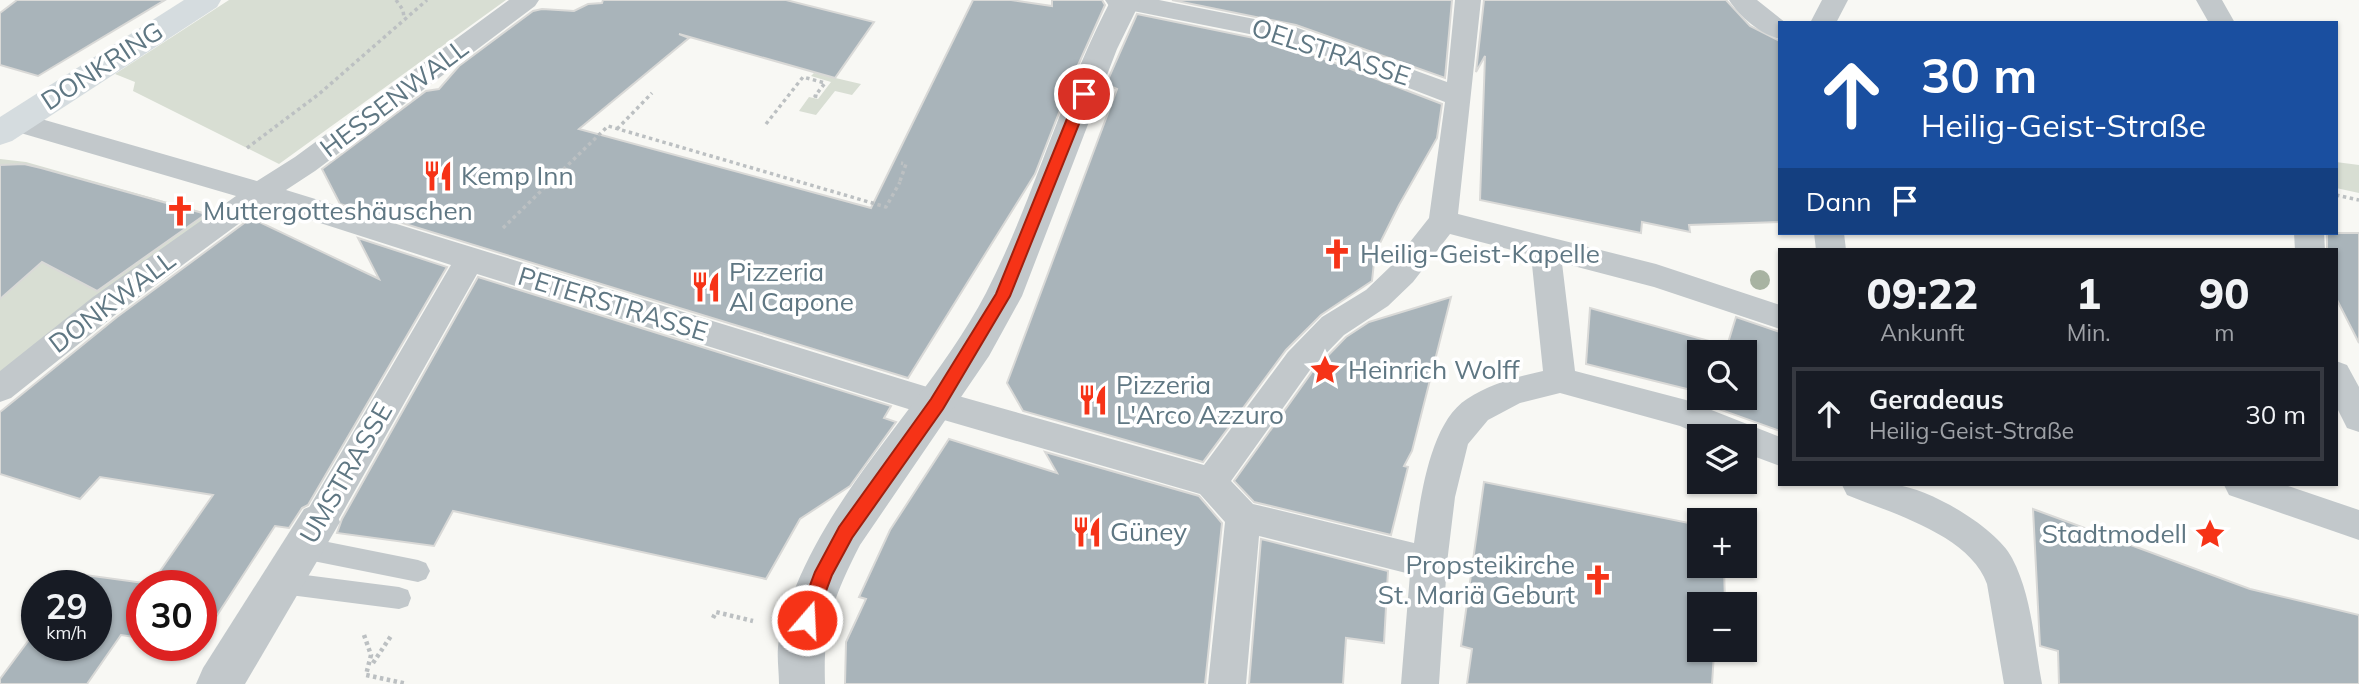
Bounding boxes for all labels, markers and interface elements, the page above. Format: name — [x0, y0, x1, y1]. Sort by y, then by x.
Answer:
street label: OELSTRASSE — [1248, 10, 1415, 93]
street label: DONKRING — [35, 14, 169, 117]
street label: HESSENWALL — [313, 31, 474, 164]
text: 30 m — [1921, 44, 2037, 105]
icon: ahead — [1806, 49, 1897, 140]
pin — [1054, 64, 1114, 124]
icon: arrive — [1065, 75, 1103, 113]
text: Heilig-Geist-Straße — [1921, 105, 2206, 145]
restaurant icon: Kemp Inn — [421, 159, 455, 193]
place label: Kemp Inn — [461, 159, 574, 192]
icon: arrive — [1886, 182, 1924, 220]
text: Dann — [1806, 185, 1872, 218]
church icon: Muttergotteshäuschen — [163, 194, 197, 228]
place label: Muttergotteshäuschen — [203, 194, 473, 227]
church icon: Heilig-Geist-Kapelle — [1320, 237, 1354, 271]
place label: Heilig-Geist-Kapelle — [1360, 237, 1600, 270]
street label: DONKWALL — [42, 243, 182, 360]
place label: Pizzeria Al Capone — [729, 255, 854, 318]
street label: PETERSTRASSE — [514, 259, 712, 348]
text: 09:22 — [1866, 267, 1978, 320]
text: 1 — [2076, 267, 2101, 320]
text: 90 — [2199, 267, 2249, 320]
restaurant icon: Pizzeria Al Capone — [689, 270, 723, 304]
text: Ankunft — [1880, 318, 1964, 347]
text: Min. — [2067, 318, 2111, 347]
text: m — [2214, 318, 2234, 347]
map controls — [1687, 340, 1757, 662]
button: search — [1687, 340, 1757, 410]
place icon: Heinrich Wolff — [1308, 353, 1342, 387]
place label: Heinrich Wolff — [1348, 353, 1521, 386]
place label: Pizzeria L'Arco Azzuro — [1116, 368, 1284, 431]
restaurant icon: Pizzeria L'Arco Azzuro — [1076, 383, 1110, 417]
text: Geradeaus — [1869, 383, 2004, 416]
icon: ahead — [1810, 395, 1848, 433]
street label: UMSTRASSE — [292, 396, 399, 549]
text: 30 m — [2245, 398, 2306, 431]
text: Heilig-Geist-Straße — [1869, 416, 2074, 445]
button: layers — [1687, 424, 1757, 494]
button: + — [1687, 508, 1757, 578]
restaurant icon: Güney — [1070, 515, 1104, 549]
place label: Güney — [1110, 515, 1187, 548]
place label: Stadtmodell — [2042, 517, 2187, 550]
place icon: Stadtmodell — [2193, 517, 2227, 551]
place label: Propsteikirche St. Mariä Geburt — [1378, 548, 1575, 611]
church icon: Propsteikirche St. Mariä Geburt — [1581, 563, 1615, 597]
speed limit sign: 30 — [126, 570, 217, 661]
position arrow — [770, 583, 844, 657]
text: 29 — [45, 584, 88, 628]
button: − — [1687, 592, 1757, 662]
text: km/h — [46, 621, 87, 644]

